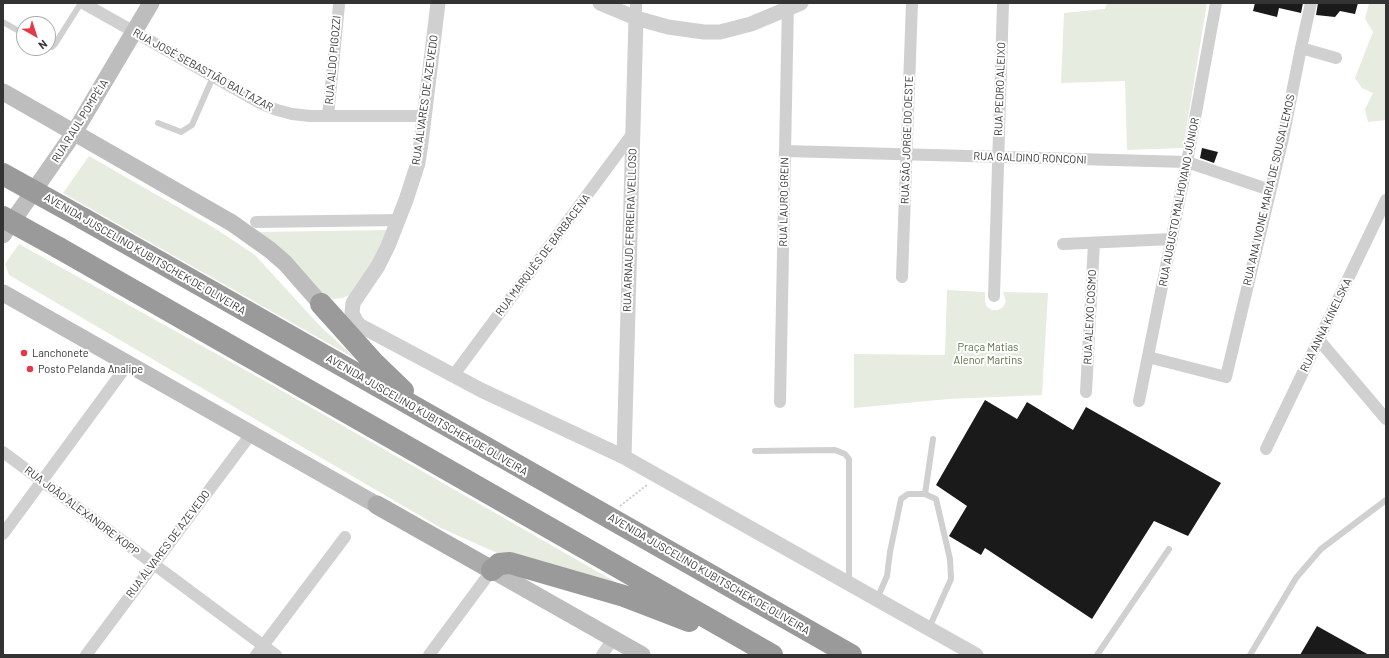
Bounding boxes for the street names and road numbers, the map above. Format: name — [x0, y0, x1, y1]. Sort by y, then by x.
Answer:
street label: RUA ALDO PIGOZZI — [323, 15, 343, 105]
street label: RUA JOSÉ SEBASTIÃO BALTAZAR — [131, 26, 275, 114]
street label: RUA ÁLVARES DE AZEVEDO — [409, 34, 441, 166]
street label: RUA PEDRO ALEIXO — [992, 42, 1008, 136]
street label: RUA SÃO JORGE DO OESTE — [898, 76, 916, 204]
street label: RUA RAUL POMPÉIA — [49, 77, 111, 165]
street label: RUA ANA IVONE MARIA DE SOUSA LEMOS — [1241, 93, 1297, 287]
street label: RUA AUGUSTO MALHOVANO JÚNIOR — [1156, 116, 1202, 288]
street label: RUA ARNAUD FERREIRA VELLOSO — [621, 148, 639, 312]
street label: RUA GALDINO RONCONI — [973, 149, 1087, 167]
street label: RUA LAURO GREIN — [777, 157, 791, 247]
street label: AVENIDA JUSCELINO KUBITSCHEK DE OLIVEIRA — [42, 191, 248, 317]
street label: RUA MARQUÊS DE BARBACENA — [493, 192, 593, 318]
street label: RUA ALEIXO COSMO — [1081, 269, 1099, 365]
street label: RUA ANNA KINELSKA — [1298, 276, 1354, 374]
street label: AVENIDA JUSCELINO KUBITSCHEK DE OLIVEIRA — [324, 352, 530, 478]
street label: RUA JOÃO ALEXANDRE KOPP — [22, 464, 142, 558]
street label: RUA ÁLVARES DE AZEVEDO — [123, 488, 213, 600]
street label: AVENIDA JUSCELINO KUBITSCHEK DE OLIVEIRA — [606, 511, 812, 637]

